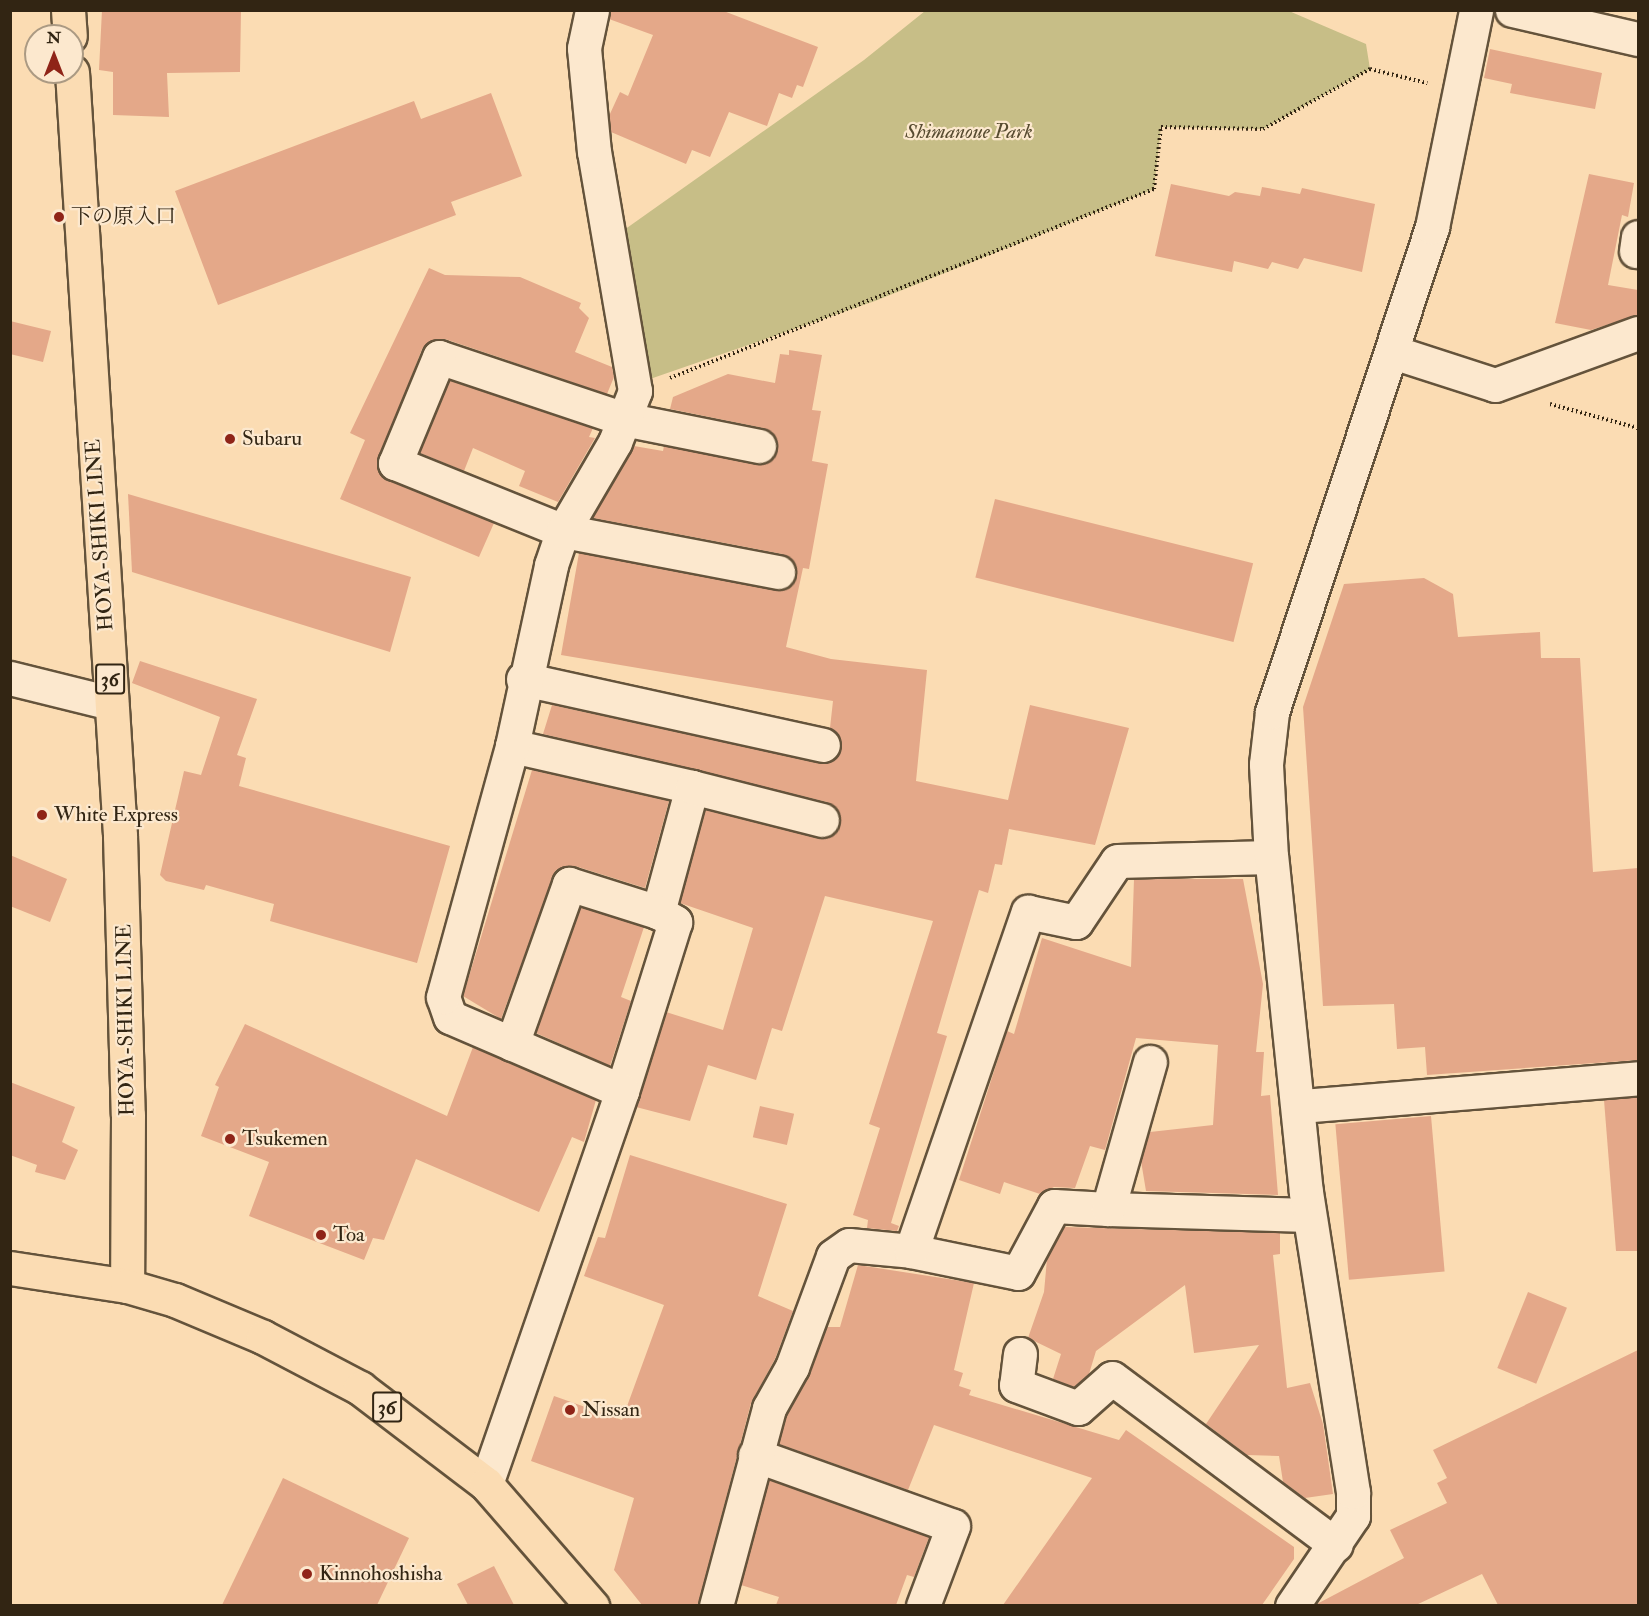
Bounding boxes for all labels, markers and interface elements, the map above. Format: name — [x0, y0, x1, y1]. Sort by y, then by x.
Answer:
north arrow — [24, 24, 84, 84]
text: N — [47, 28, 61, 48]
park label: Shimanoue Park — [905, 119, 1033, 145]
place label: 下の原入口 — [71, 204, 176, 230]
marker: 下の原入口 — [52, 210, 66, 224]
place label: Subaru — [242, 426, 302, 452]
marker: Subaru — [223, 432, 237, 446]
street label: HOYA-SHIKI LINE — [81, 438, 119, 632]
road number: 36 — [95, 662, 125, 696]
place label: White Express — [54, 802, 178, 828]
marker: White Express — [35, 808, 49, 822]
street label: HOYA-SHIKI LINE — [112, 924, 140, 1116]
place label: Tsukemen — [242, 1126, 328, 1152]
marker: Tsukemen — [223, 1132, 237, 1146]
place label: Toa — [333, 1222, 365, 1248]
marker: Toa — [314, 1228, 328, 1242]
road number: 36 — [372, 1390, 402, 1424]
place label: Nissan — [582, 1397, 640, 1423]
marker: Nissan — [563, 1403, 577, 1417]
place label: Kinnohoshisha — [319, 1561, 443, 1587]
marker: Kinnohoshisha — [300, 1567, 314, 1581]

